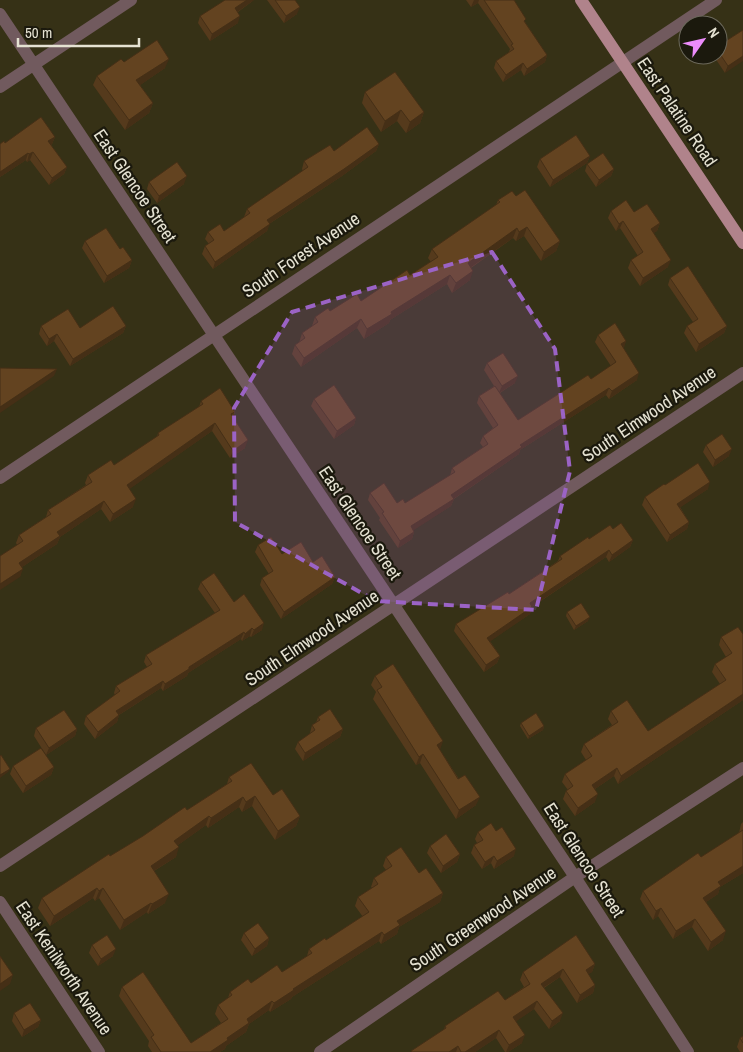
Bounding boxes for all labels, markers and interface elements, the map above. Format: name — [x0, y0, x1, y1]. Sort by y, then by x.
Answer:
scale bar — [18, 15, 139, 47]
north arrow — [678, 15, 728, 65]
text: 50 m — [25, 22, 52, 43]
text: N — [704, 24, 724, 41]
street label: East Palatine Road — [631, 52, 723, 171]
street label: East Glencoe Street — [88, 124, 183, 247]
street label: South Forest Avenue — [237, 206, 364, 303]
street label: South Elmwood Avenue — [577, 359, 721, 468]
street label: East Glencoe Street — [313, 461, 408, 584]
street label: South Elmwood Avenue — [240, 583, 384, 692]
street label: East Glencoe Street — [538, 798, 631, 922]
street label: South Greenwood Avenue — [404, 860, 561, 977]
street label: East Kenilworth Avenue — [10, 896, 119, 1040]

